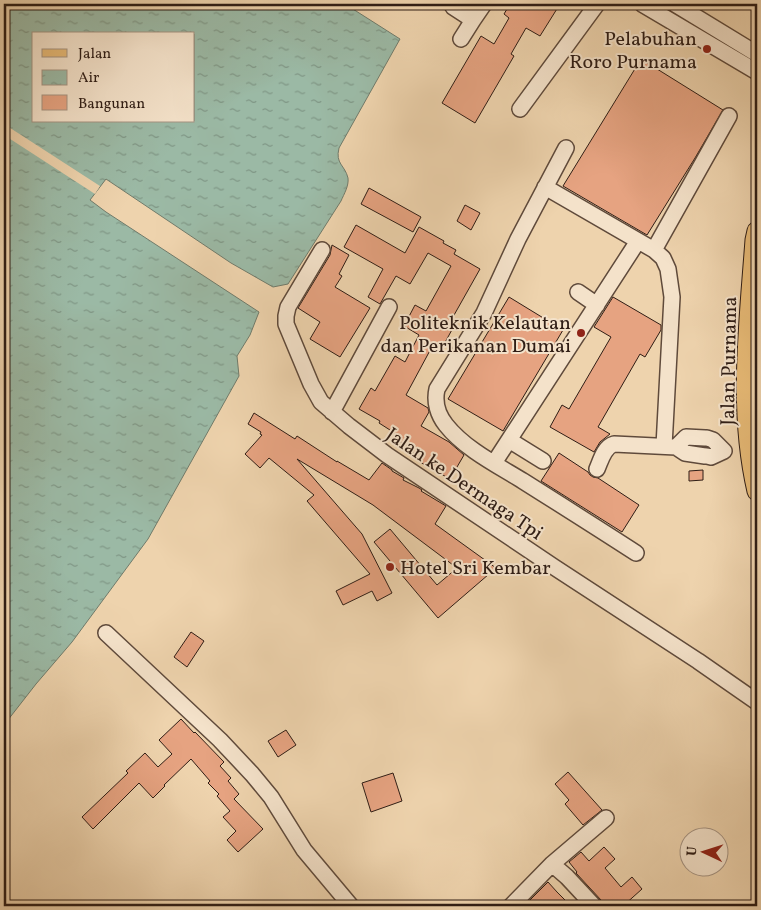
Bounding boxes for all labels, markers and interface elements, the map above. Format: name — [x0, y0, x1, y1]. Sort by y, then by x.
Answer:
place label: Pelabuhan Roro Purnama — [569, 26, 697, 77]
legend — [32, 32, 195, 122]
marker: Pelabuhan Roro Purnama — [701, 43, 713, 55]
text: Jalan — [78, 44, 111, 65]
text: Air — [78, 68, 99, 89]
text: Bangunan — [78, 94, 145, 115]
street label: Jalan Purnama — [715, 296, 745, 426]
place label: Politeknik Kelautan dan Perikanan Dumai — [380, 310, 571, 361]
marker: Politeknik Kelautan dan Perikanan Dumai — [575, 327, 587, 339]
street label: Jalan ke Dermaga Tpi — [380, 421, 548, 548]
place label: Hotel Sri Kembar — [400, 555, 551, 583]
marker: Hotel Sri Kembar — [384, 561, 396, 573]
north arrow — [678, 828, 728, 878]
text: U — [683, 845, 702, 857]

